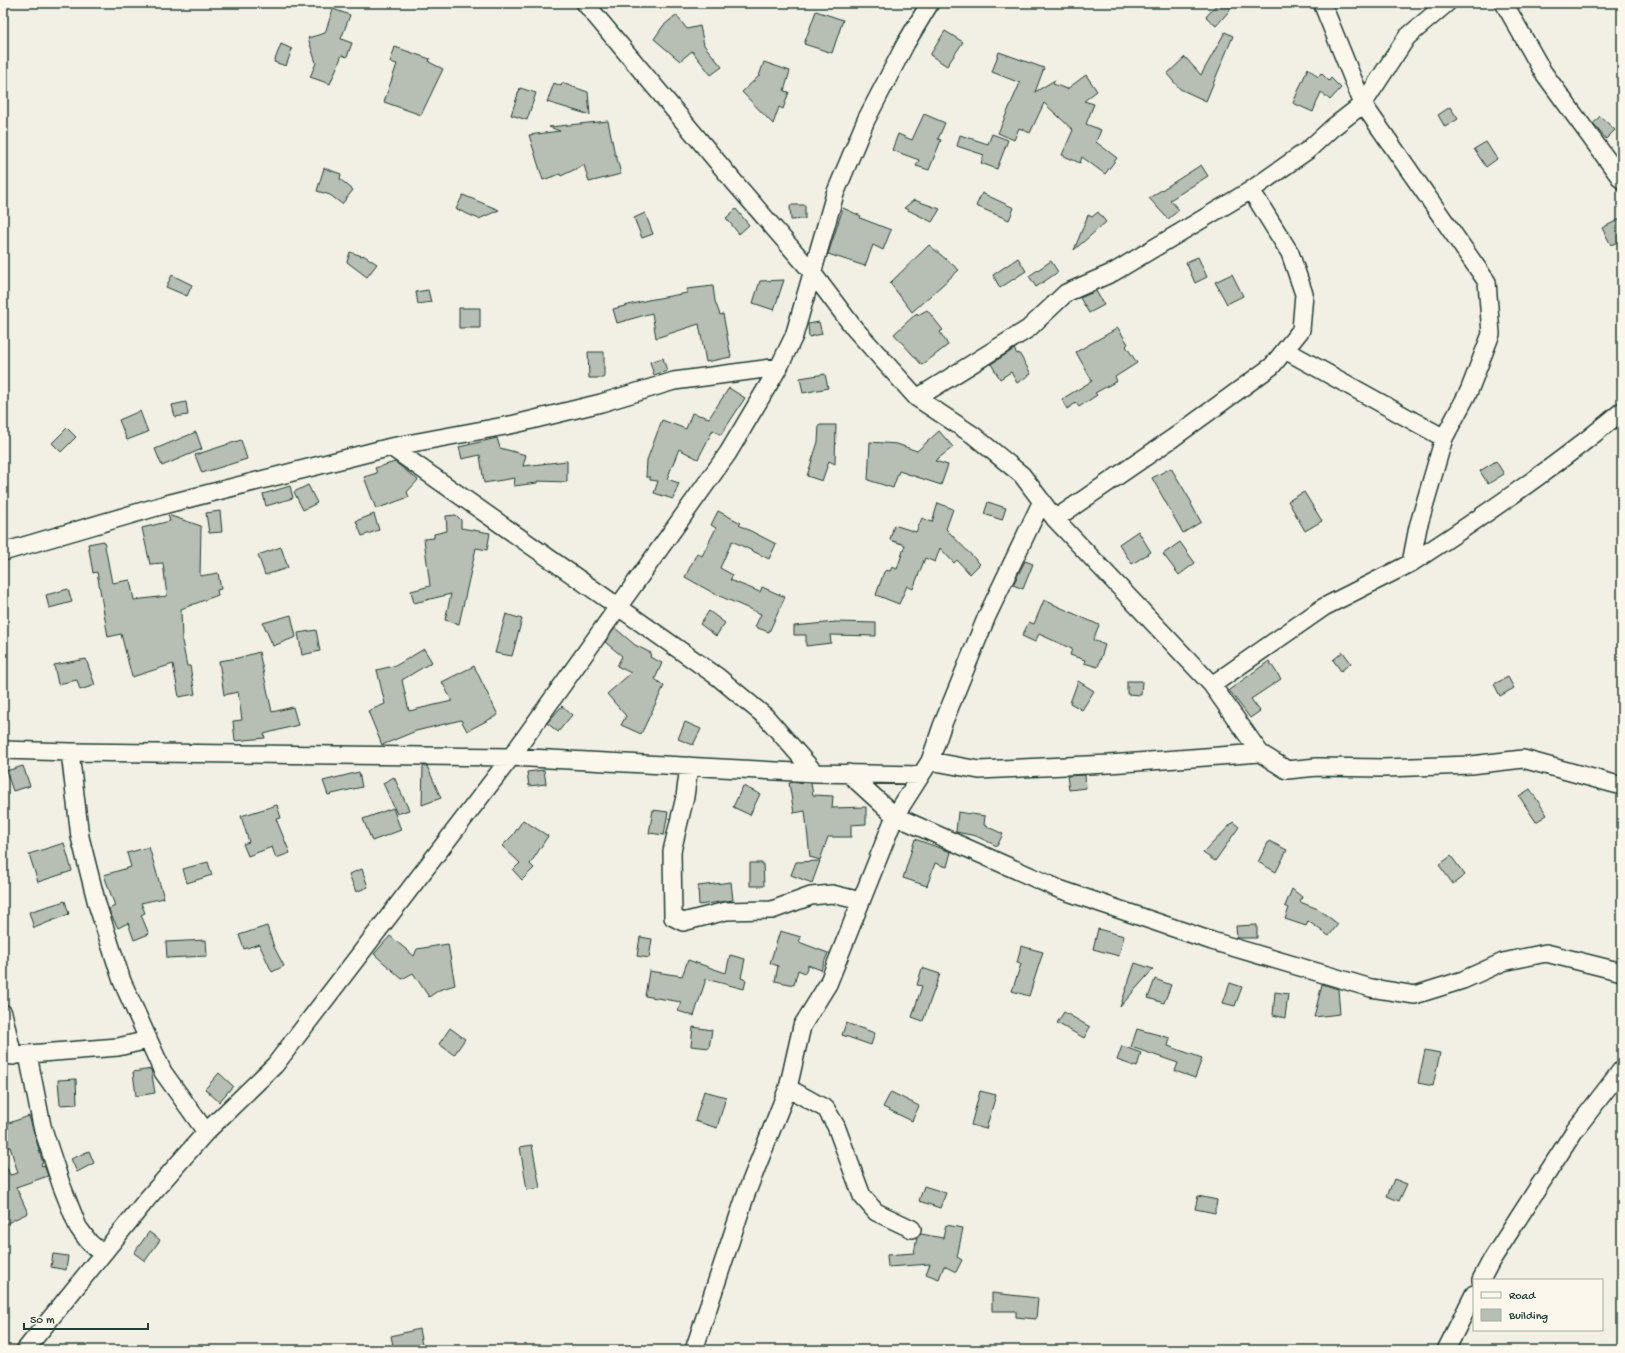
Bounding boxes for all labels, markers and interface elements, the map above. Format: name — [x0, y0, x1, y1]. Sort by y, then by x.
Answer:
legend — [1473, 1279, 1603, 1331]
text: Road — [1509, 1290, 1536, 1304]
scale bar — [24, 1305, 148, 1331]
text: Building — [1508, 1310, 1548, 1324]
text: 50 m — [30, 1314, 55, 1328]

